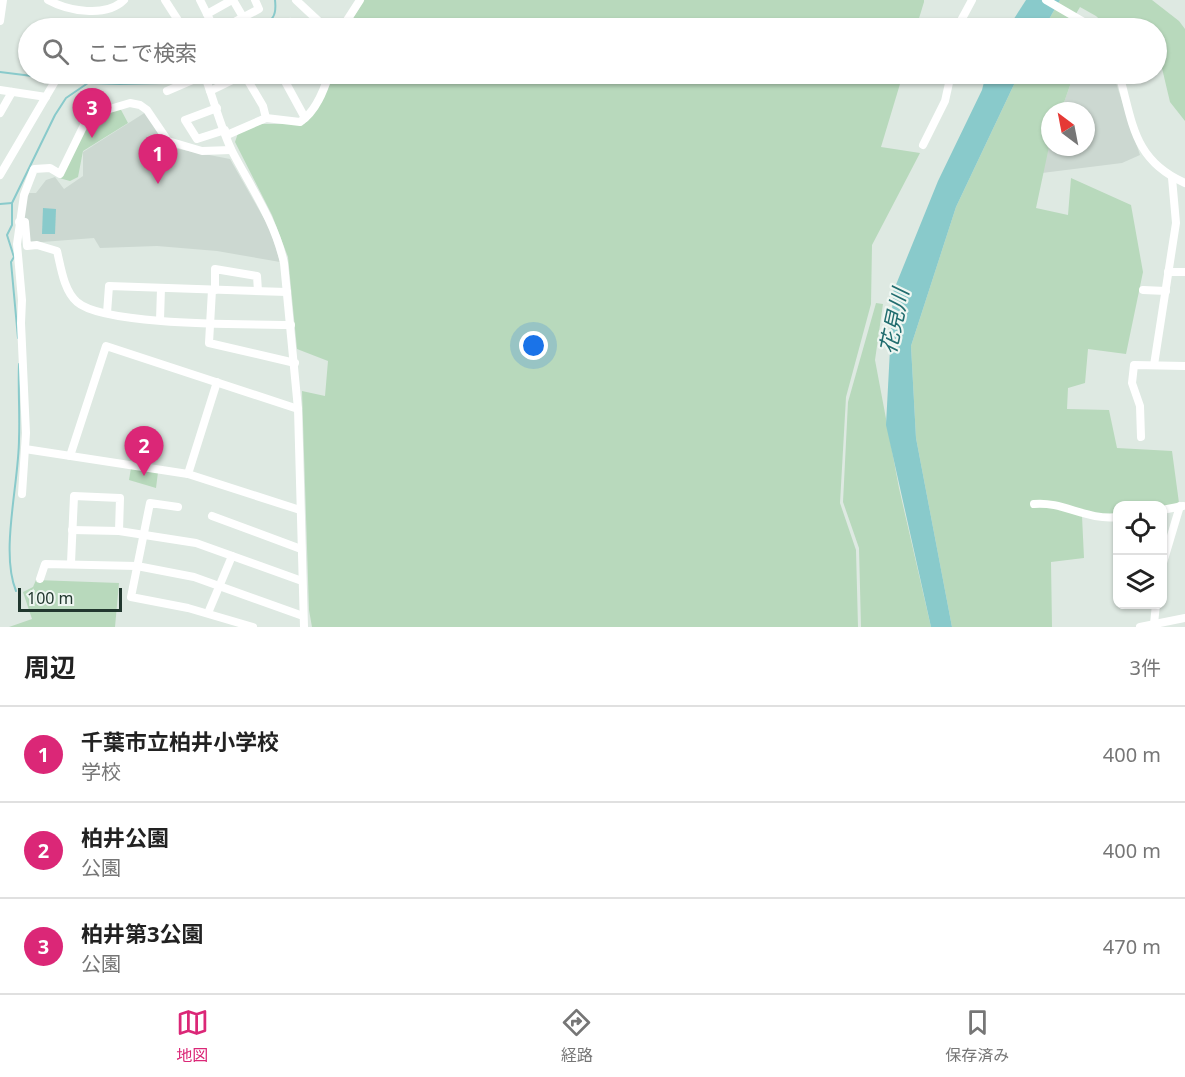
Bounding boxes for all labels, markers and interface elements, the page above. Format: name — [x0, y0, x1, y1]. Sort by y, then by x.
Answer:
search box — [18, 18, 1167, 84]
icon: search — [39, 35, 72, 68]
text: ここで検索 — [87, 37, 197, 67]
pin: 3 — [72, 88, 112, 138]
north arrow — [1041, 102, 1095, 156]
pin: 1 — [138, 134, 178, 184]
water label: 花見川 — [871, 284, 915, 356]
your location — [519, 331, 548, 360]
pin: 2 — [124, 426, 164, 476]
map controls — [1113, 501, 1167, 609]
button: locate — [1113, 501, 1167, 555]
button: layers — [1113, 555, 1167, 609]
scale bar — [18, 585, 122, 612]
text: 100 m — [27, 587, 74, 609]
text: 周辺 — [24, 649, 76, 685]
text: 3件 — [1130, 654, 1161, 681]
text: 千葉市立柏井小学校 — [81, 726, 279, 756]
text: 1 — [38, 741, 49, 768]
text: 400 m — [1103, 741, 1161, 768]
text: 学校 — [81, 758, 121, 785]
text: 柏井公園 — [81, 822, 169, 852]
text: 2 — [38, 837, 49, 864]
text: 400 m — [1103, 837, 1161, 864]
text: 公園 — [81, 854, 121, 881]
text: 柏井第3公園 — [81, 918, 204, 948]
text: 3 — [38, 933, 49, 960]
text: 470 m — [1103, 933, 1161, 960]
text: 公園 — [81, 950, 121, 977]
tab: 地図 — [176, 1006, 209, 1066]
tab: 経路 — [560, 1006, 593, 1066]
tab: 保存済み — [945, 1006, 1009, 1066]

